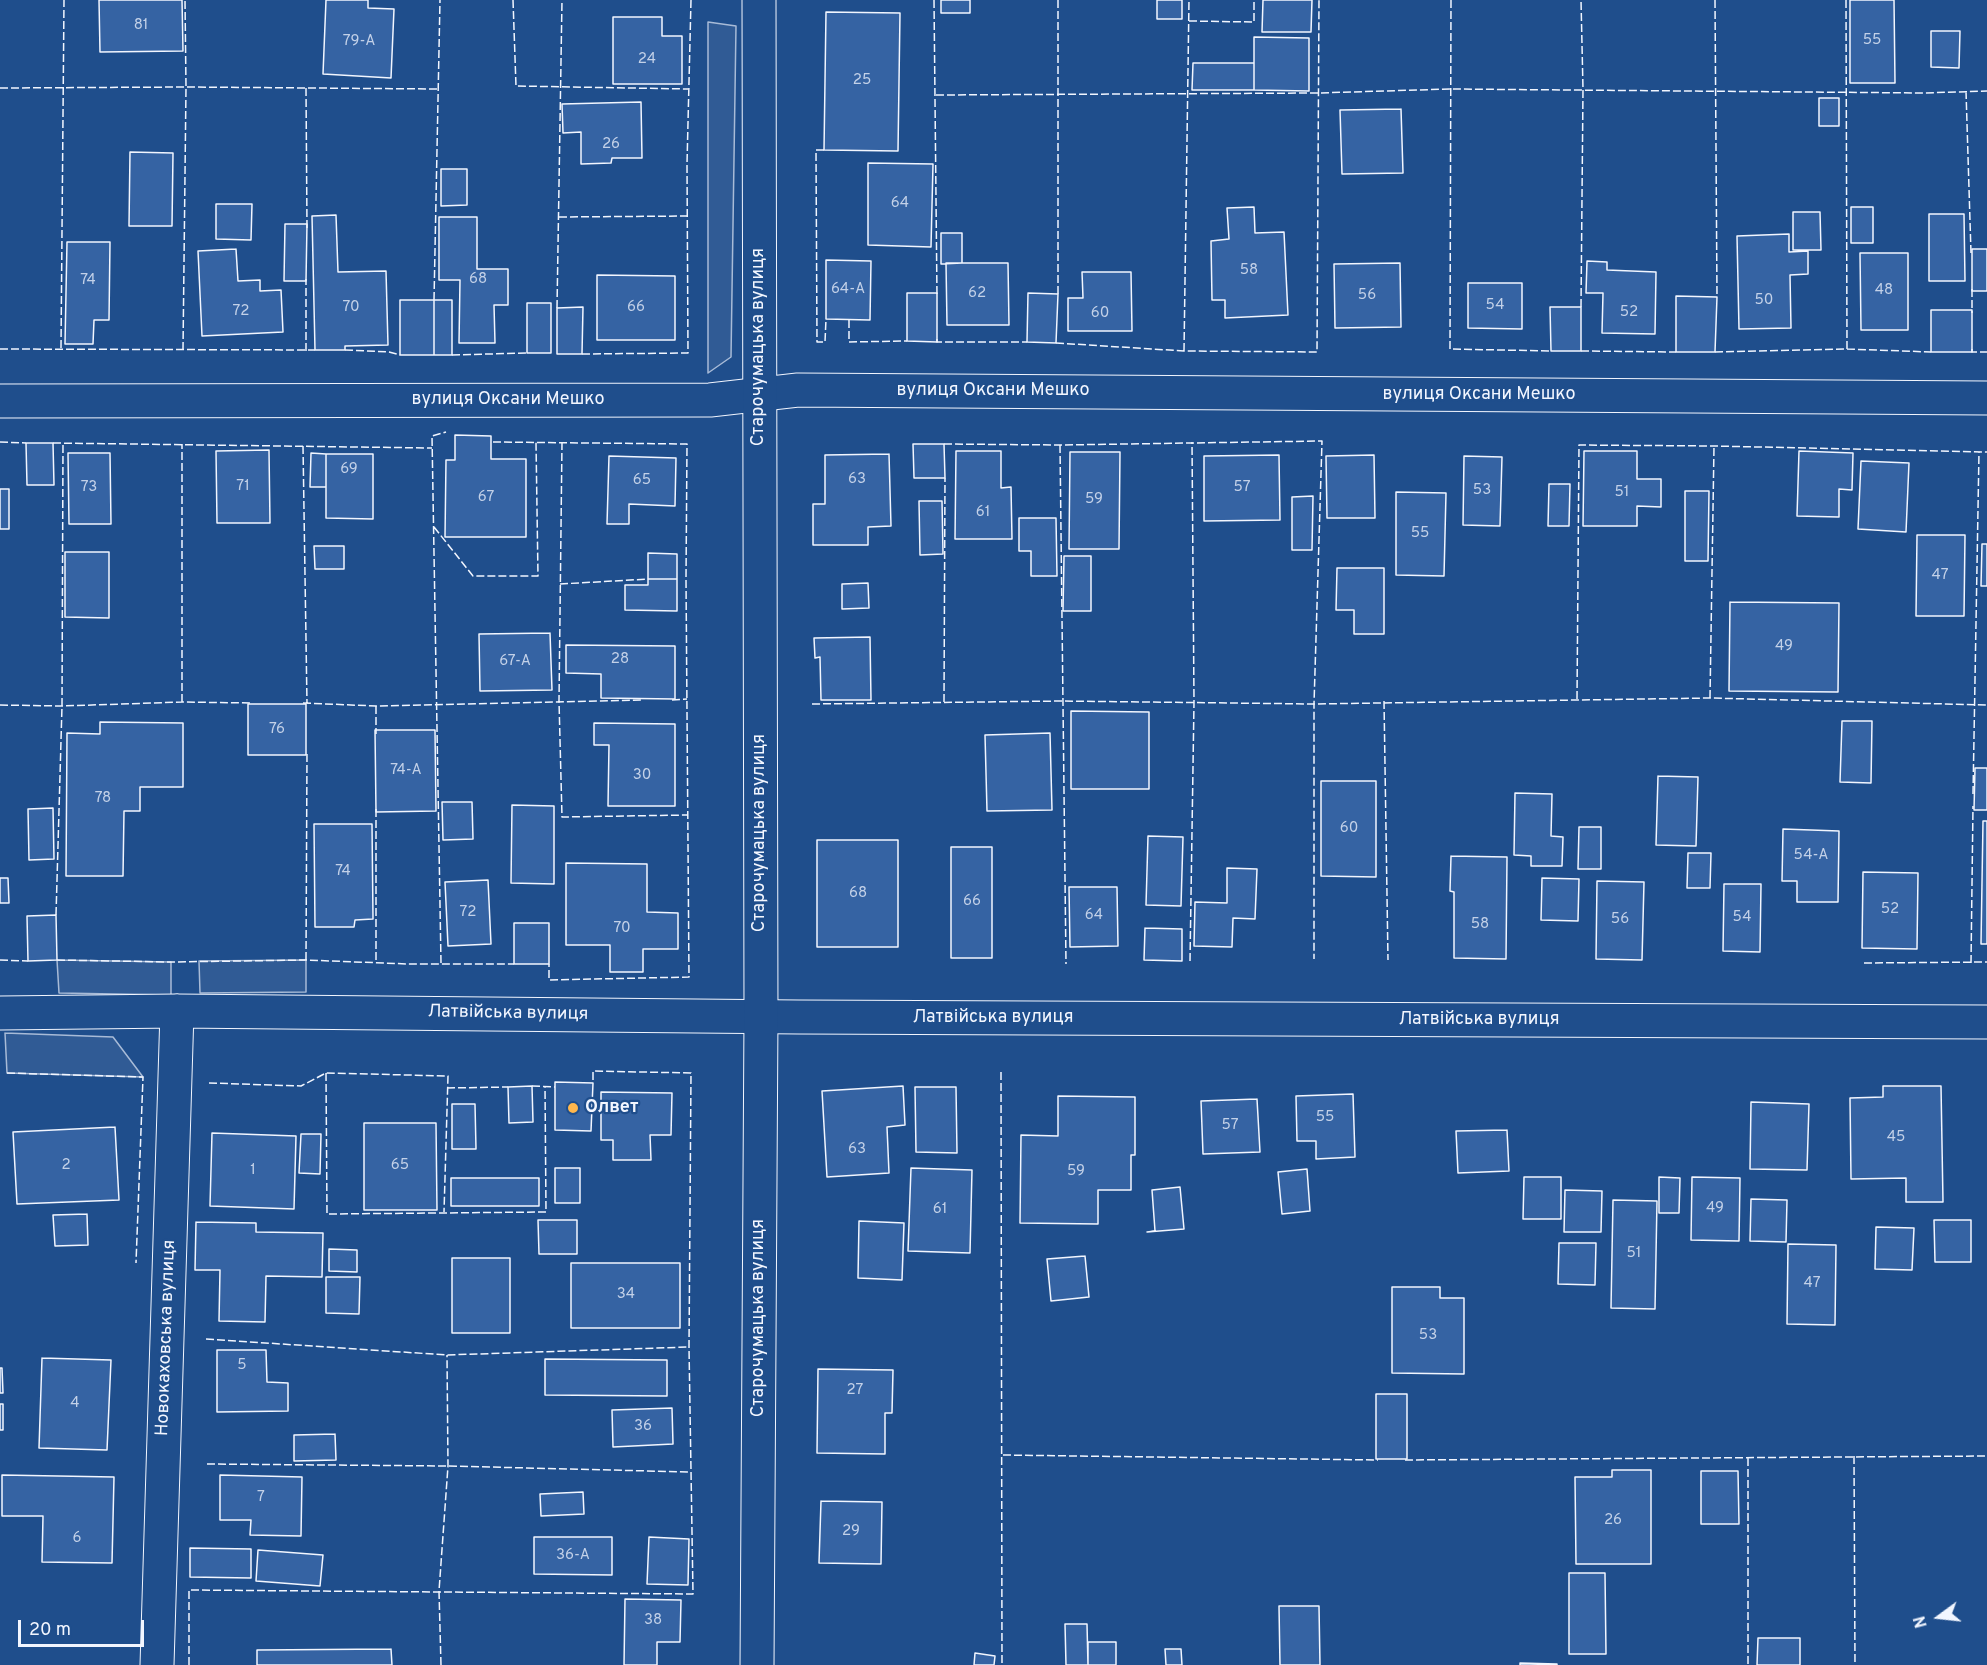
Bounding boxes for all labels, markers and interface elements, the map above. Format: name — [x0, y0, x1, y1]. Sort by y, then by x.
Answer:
house number: 81 — [134, 17, 148, 35]
house number: 55 — [1863, 32, 1881, 50]
house number: 79-А — [343, 33, 375, 51]
house number: 24 — [638, 51, 656, 69]
house number: 25 — [853, 72, 871, 90]
house number: 26 — [602, 136, 620, 154]
house number: 64 — [891, 195, 909, 213]
street label: Старочумацька вулиця — [748, 248, 770, 446]
house number: 58 — [1240, 262, 1258, 280]
house number: 68 — [469, 271, 487, 289]
house number: 74 — [80, 272, 96, 290]
house number: 64-А — [831, 281, 865, 299]
house number: 48 — [1875, 282, 1893, 300]
house number: 62 — [968, 285, 986, 303]
house number: 56 — [1358, 287, 1376, 305]
house number: 50 — [1755, 292, 1773, 310]
house number: 54 — [1486, 297, 1504, 315]
house number: 70 — [342, 299, 360, 317]
house number: 66 — [627, 299, 645, 317]
house number: 72 — [233, 303, 249, 321]
house number: 52 — [1620, 304, 1638, 322]
house number: 60 — [1091, 305, 1109, 323]
street label: вулиця Оксани Мешко — [896, 380, 1090, 402]
street label: вулиця Оксани Мешко — [1382, 384, 1576, 406]
street label: вулиця Оксани Мешко — [411, 389, 605, 411]
house number: 69 — [340, 461, 358, 479]
house number: 63 — [848, 471, 866, 489]
house number: 65 — [633, 472, 651, 490]
house number: 71 — [236, 478, 250, 496]
house number: 73 — [81, 479, 97, 497]
house number: 57 — [1234, 479, 1250, 497]
house number: 53 — [1473, 482, 1491, 500]
house number: 51 — [1615, 484, 1629, 502]
house number: 67 — [478, 489, 494, 507]
house number: 59 — [1085, 491, 1103, 509]
house number: 61 — [976, 504, 990, 522]
house number: 55 — [1411, 525, 1429, 543]
house number: 47 — [1932, 567, 1948, 585]
house number: 49 — [1775, 638, 1793, 656]
house number: 28 — [611, 651, 629, 669]
house number: 67-А — [499, 653, 531, 671]
house number: 76 — [269, 721, 285, 739]
street label: Старочумацька вулиця — [749, 734, 771, 932]
house number: 74-А — [390, 762, 422, 780]
house number: 30 — [633, 767, 651, 785]
house number: 78 — [95, 790, 111, 808]
house number: 60 — [1340, 820, 1358, 838]
house number: 54-А — [1794, 847, 1828, 865]
house number: 74 — [335, 863, 351, 881]
house number: 68 — [849, 885, 867, 903]
house number: 66 — [963, 893, 981, 911]
house number: 52 — [1881, 901, 1899, 919]
house number: 72 — [460, 904, 476, 922]
house number: 64 — [1085, 907, 1103, 925]
house number: 54 — [1733, 909, 1751, 927]
house number: 56 — [1611, 911, 1629, 929]
house number: 58 — [1471, 916, 1489, 934]
house number: 70 — [613, 920, 631, 938]
street label: Латвійська вулиця — [427, 1002, 589, 1026]
street label: Латвійська вулиця — [913, 1007, 1073, 1029]
street label: Латвійська вулиця — [1399, 1009, 1559, 1031]
place label: Олвет — [585, 1097, 638, 1119]
marker: Олвет — [566, 1101, 580, 1115]
house number: 55 — [1316, 1109, 1334, 1127]
house number: 57 — [1222, 1117, 1238, 1135]
house number: 45 — [1887, 1129, 1905, 1147]
house number: 63 — [848, 1141, 866, 1159]
house number: 2 — [61, 1157, 71, 1175]
house number: 65 — [391, 1157, 409, 1175]
house number: 1 — [250, 1162, 256, 1180]
house number: 59 — [1067, 1163, 1085, 1181]
house number: 49 — [1706, 1200, 1724, 1218]
house number: 61 — [933, 1201, 947, 1219]
street label: Старочумацька вулиця — [748, 1219, 770, 1417]
street label: Новокаховська вулиця — [153, 1239, 181, 1437]
house number: 51 — [1627, 1245, 1641, 1263]
house number: 47 — [1804, 1275, 1820, 1293]
house number: 34 — [617, 1286, 635, 1304]
house number: 53 — [1419, 1327, 1437, 1345]
house number: 5 — [237, 1357, 247, 1375]
house number: 27 — [847, 1382, 863, 1400]
house number: 4 — [70, 1395, 80, 1413]
house number: 36 — [634, 1418, 652, 1436]
house number: 7 — [257, 1489, 265, 1507]
house number: 26 — [1604, 1512, 1622, 1530]
house number: 29 — [842, 1523, 860, 1541]
house number: 6 — [73, 1530, 81, 1548]
house number: 36-А — [556, 1547, 590, 1565]
north arrow — [1909, 1587, 1969, 1647]
scale bar — [21, 1608, 147, 1646]
house number: 38 — [644, 1612, 662, 1630]
text: N — [1910, 1614, 1933, 1630]
text: 20 m — [29, 1619, 71, 1642]

